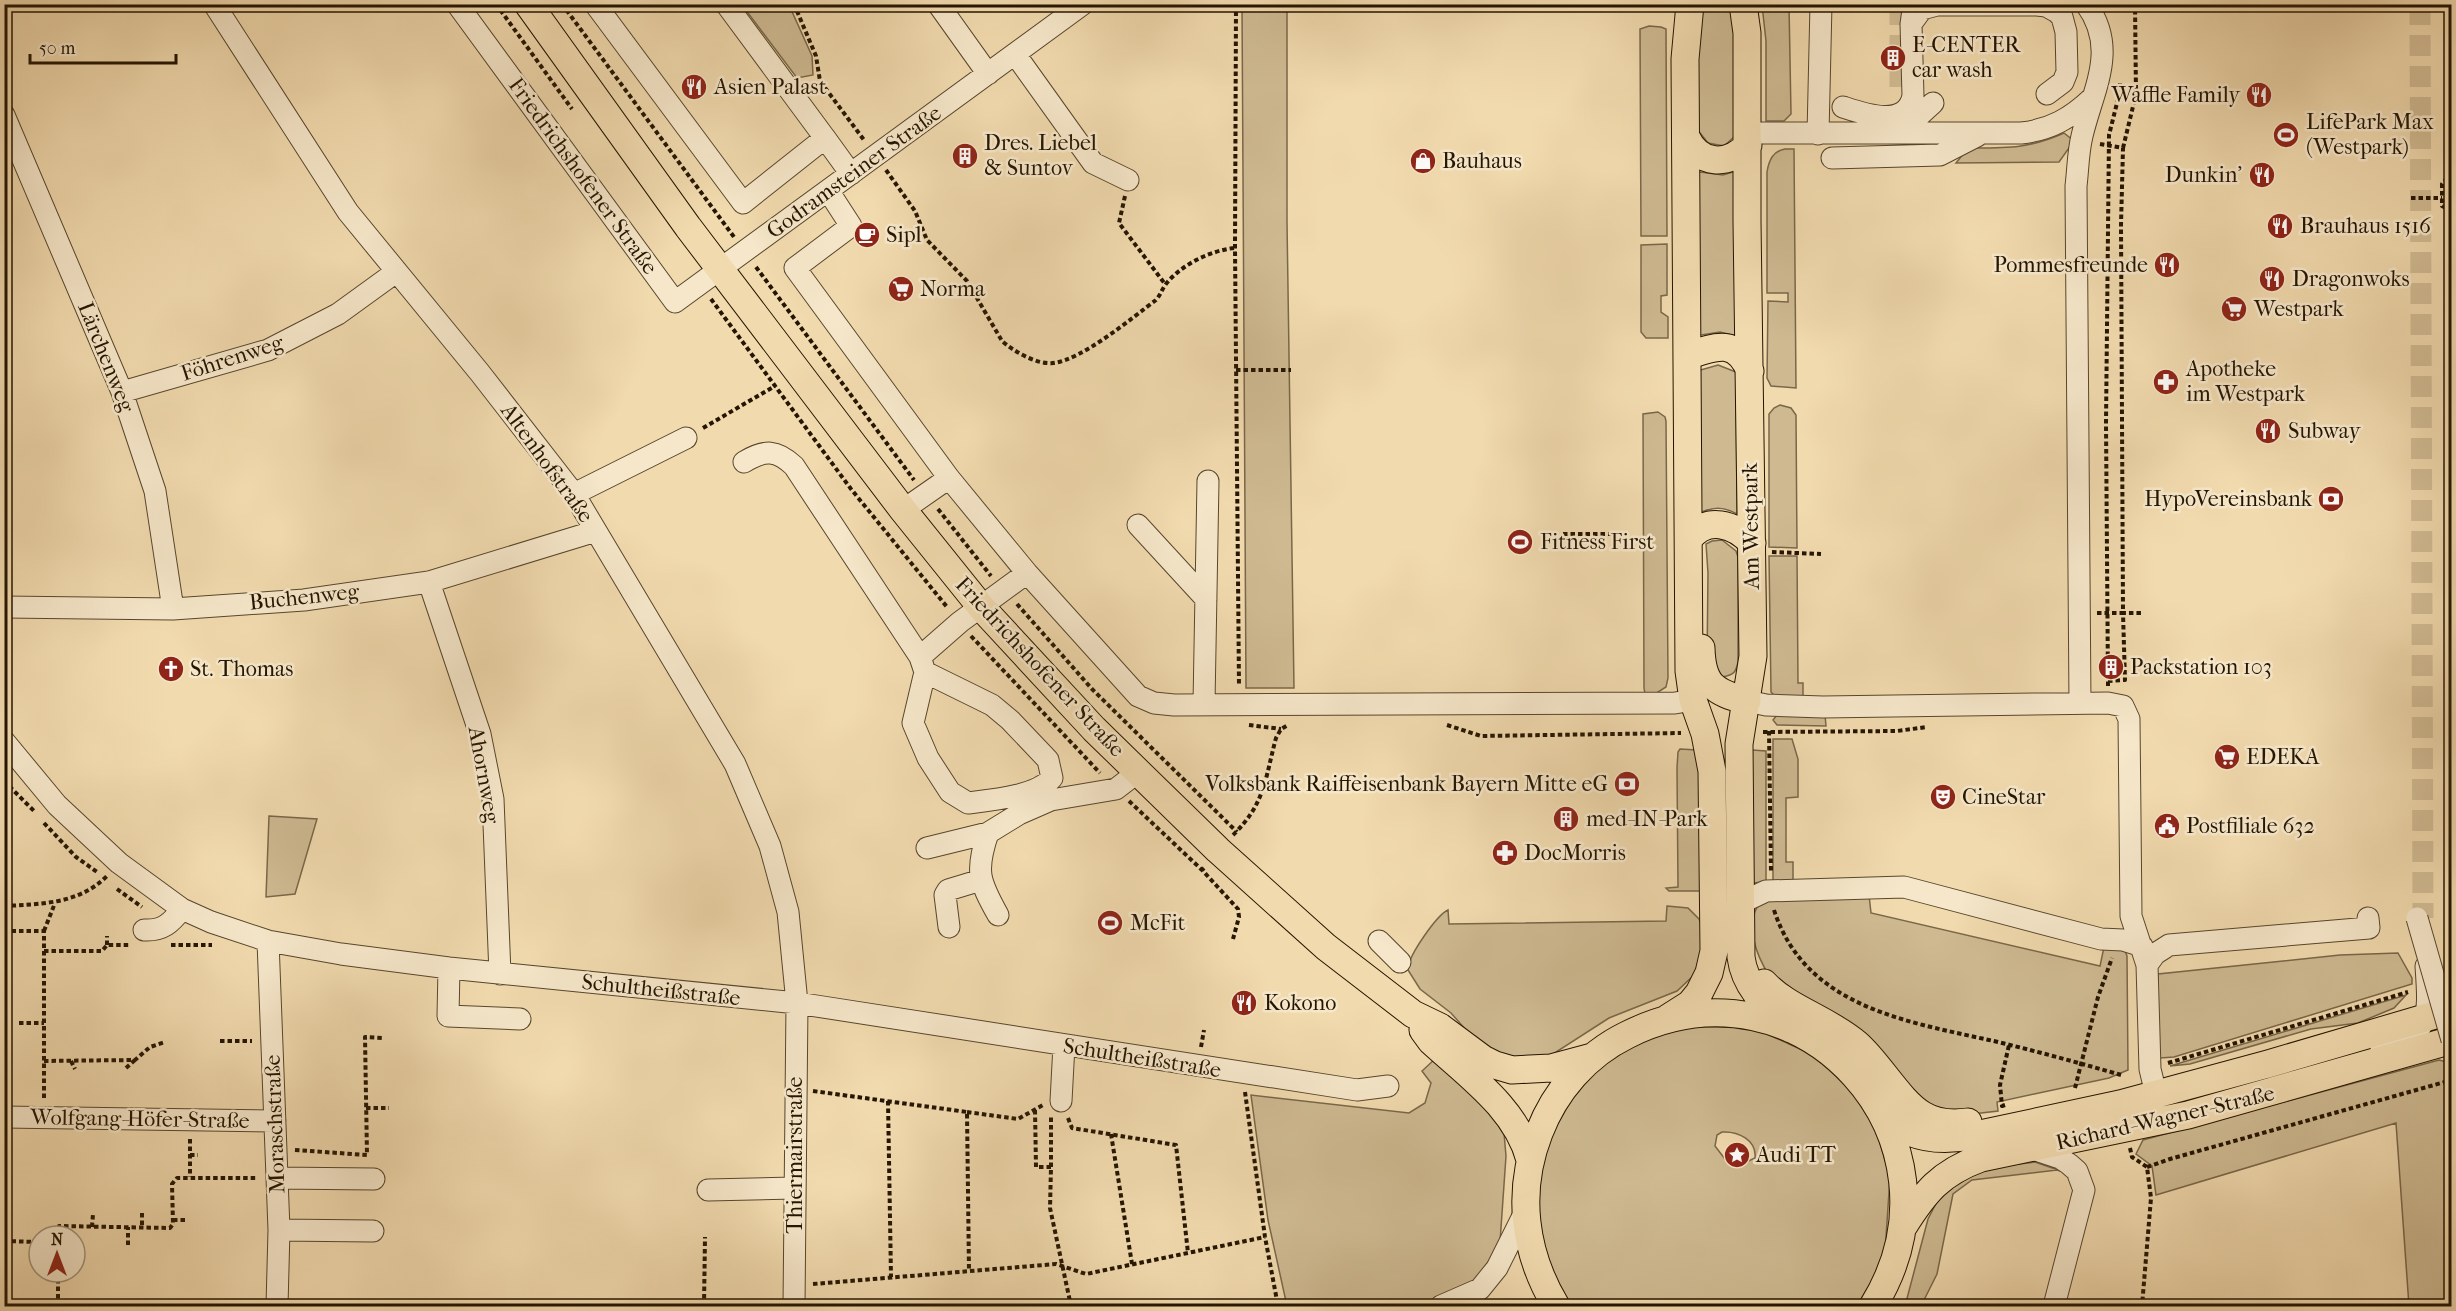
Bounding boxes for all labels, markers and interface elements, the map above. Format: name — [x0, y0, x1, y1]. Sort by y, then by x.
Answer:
scale bar — [30, 27, 176, 65]
place label: E-CENTER car wash — [1912, 32, 2021, 83]
text: 50 m — [39, 38, 76, 59]
building icon: E-CENTER car wash — [1878, 43, 1908, 73]
restaurant icon: Asien Palast — [679, 72, 709, 102]
street label: Friedrichshofener Straße — [503, 73, 663, 279]
place label: Asien Palast — [713, 74, 827, 100]
restaurant icon: Waffle Family — [2244, 80, 2274, 110]
place label: Waffle Family — [2110, 82, 2241, 108]
street label: Godramsteiner Straße — [762, 100, 946, 244]
place label: LifePark Max (Westpark) — [2306, 109, 2434, 160]
sports icon: LifePark Max (Westpark) — [2271, 120, 2301, 150]
place label: Dres. Liebel & Suntov — [984, 130, 1097, 181]
building icon: Dres. Liebel & Suntov — [950, 141, 980, 171]
shop icon: Bauhaus — [1408, 146, 1438, 176]
place label: Bauhaus — [1442, 148, 1522, 174]
restaurant icon: Dunkin' — [2247, 160, 2277, 190]
place label: Dunkin' — [2165, 162, 2242, 188]
restaurant icon: Brauhaus 1516 — [2265, 211, 2295, 241]
place label: Brauhaus 1516 — [2300, 213, 2431, 239]
cafe icon: Sipl — [852, 220, 882, 250]
place label: Sipl — [886, 222, 922, 248]
restaurant icon: Pommesfreunde — [2152, 250, 2182, 280]
place label: Pommesfreunde — [1993, 252, 2148, 278]
restaurant icon: Dragonwoks — [2257, 264, 2287, 294]
place label: Dragonwoks — [2292, 266, 2410, 292]
supermarket icon: Norma — [886, 274, 916, 304]
place label: Norma — [920, 276, 986, 302]
supermarket icon: Westpark — [2219, 294, 2249, 324]
place label: Westpark — [2253, 296, 2344, 322]
street label: Lärchenweg — [72, 298, 140, 416]
street label: Föhrenweg — [178, 329, 287, 387]
place label: Apotheke im Westpark — [2185, 356, 2306, 407]
pharmacy icon: Apotheke im Westpark — [2151, 367, 2181, 397]
street label: Altenhofstraße — [495, 398, 599, 528]
restaurant icon: Subway — [2253, 416, 2283, 446]
place label: Subway — [2288, 418, 2362, 444]
street label: Am Westpark — [1737, 462, 1765, 591]
bank icon: HypoVereinsbank — [2316, 484, 2346, 514]
place label: HypoVereinsbank — [2144, 486, 2313, 512]
sports icon: Fitness First — [1505, 527, 1535, 557]
place label: Fitness First — [1540, 529, 1654, 555]
street label: Friedrichshofener Straße — [950, 572, 1130, 762]
street label: Buchenweg — [248, 578, 360, 616]
building icon: Packstation 103 — [2096, 652, 2126, 682]
church icon: St. Thomas — [156, 654, 186, 684]
place label: Packstation 103 — [2130, 654, 2272, 680]
place label: St. Thomas — [190, 656, 293, 682]
street label: Ahornweg — [463, 724, 505, 826]
supermarket icon: EDEKA — [2212, 742, 2242, 772]
place label: EDEKA — [2246, 744, 2320, 770]
bank icon: Volksbank Raiffeisenbank Bayern Mitte eG — [1612, 769, 1642, 799]
place label: Volksbank Raiffeisenbank Bayern Mitte eG — [1204, 771, 1608, 797]
theatre icon: CineStar — [1928, 782, 1958, 812]
place label: CineStar — [1962, 784, 2046, 810]
building icon: med-IN-Park — [1551, 804, 1581, 834]
place label: med-IN-Park — [1586, 806, 1708, 832]
public building icon: Postfiliale 632 — [2152, 811, 2182, 841]
place label: Postfiliale 632 — [2186, 813, 2315, 839]
pharmacy icon: DocMorris — [1490, 838, 1520, 868]
place label: DocMorris — [1524, 840, 1626, 866]
sports icon: McFit — [1095, 908, 1125, 938]
place label: McFit — [1130, 910, 1186, 936]
street label: Schultheißstraße — [580, 969, 742, 1011]
restaurant icon: Kokono — [1229, 988, 1259, 1018]
place label: Kokono — [1264, 990, 1336, 1016]
street label: Schultheißstraße — [1061, 1033, 1223, 1083]
street label: Moraschstraße — [260, 1054, 290, 1194]
street label: Thiermairstraße — [782, 1076, 808, 1234]
street label: Richard-Wagner-Straße — [2053, 1080, 2277, 1156]
street label: Wolfgang-Höfer-Straße — [29, 1104, 250, 1134]
place icon: Audi TT — [1722, 1140, 1752, 1170]
place label: Audi TT — [1755, 1142, 1837, 1168]
north arrow — [27, 1224, 87, 1284]
text: N — [51, 1230, 64, 1249]

